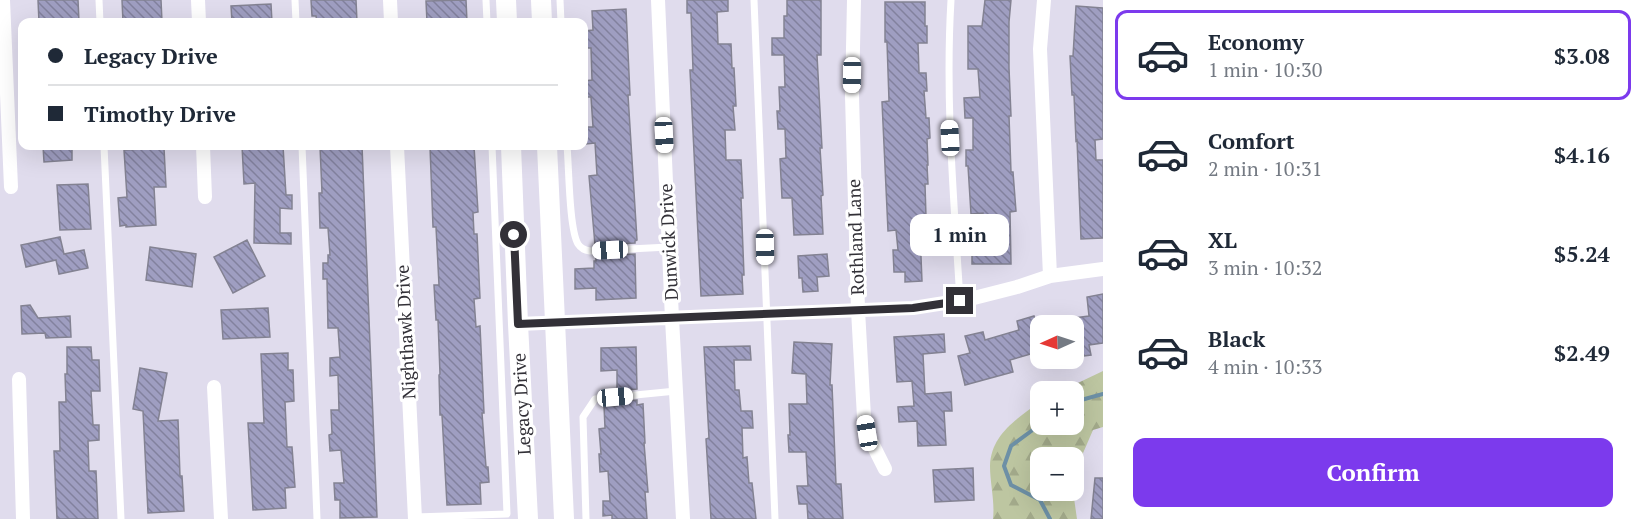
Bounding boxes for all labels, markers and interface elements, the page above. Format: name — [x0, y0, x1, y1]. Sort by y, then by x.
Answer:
text: Economy — [1208, 27, 1304, 56]
icon: car — [1136, 28, 1190, 82]
text: Legacy Drive — [84, 41, 218, 70]
text: $3.08 — [1554, 41, 1610, 70]
text: 1 min · 10:30 — [1208, 56, 1322, 83]
car — [843, 57, 861, 93]
text: Timothy Drive — [84, 99, 236, 128]
car — [654, 117, 674, 153]
car — [940, 120, 960, 156]
text: Comfort — [1208, 126, 1294, 155]
icon: car — [1136, 127, 1190, 181]
text: $4.16 — [1554, 140, 1610, 169]
text: 2 min · 10:31 — [1208, 155, 1322, 182]
street label: Rothland Lane — [841, 178, 869, 296]
street label: Dunwick Drive — [653, 183, 683, 301]
callout: 1 min — [910, 214, 1010, 256]
route start — [500, 221, 527, 248]
text: 1 min — [932, 221, 987, 248]
text: XL — [1208, 225, 1237, 254]
icon: car — [1136, 226, 1190, 280]
car — [756, 229, 774, 265]
text: $5.24 — [1554, 239, 1610, 268]
car — [592, 240, 628, 260]
text: 3 min · 10:32 — [1208, 254, 1322, 281]
street label: Nighthawk Drive — [389, 264, 421, 400]
route end — [946, 287, 973, 314]
north arrow — [1030, 315, 1084, 369]
map controls — [1030, 315, 1084, 501]
text: Black — [1208, 324, 1265, 353]
icon: car — [1136, 325, 1190, 379]
text: $2.49 — [1554, 338, 1610, 367]
street label: Legacy Drive — [506, 352, 536, 456]
text: 4 min · 10:33 — [1208, 353, 1322, 380]
button: + — [1030, 381, 1084, 435]
car — [596, 386, 634, 408]
car — [855, 414, 879, 452]
button: Confirm — [1133, 438, 1613, 507]
button: − — [1030, 447, 1084, 501]

